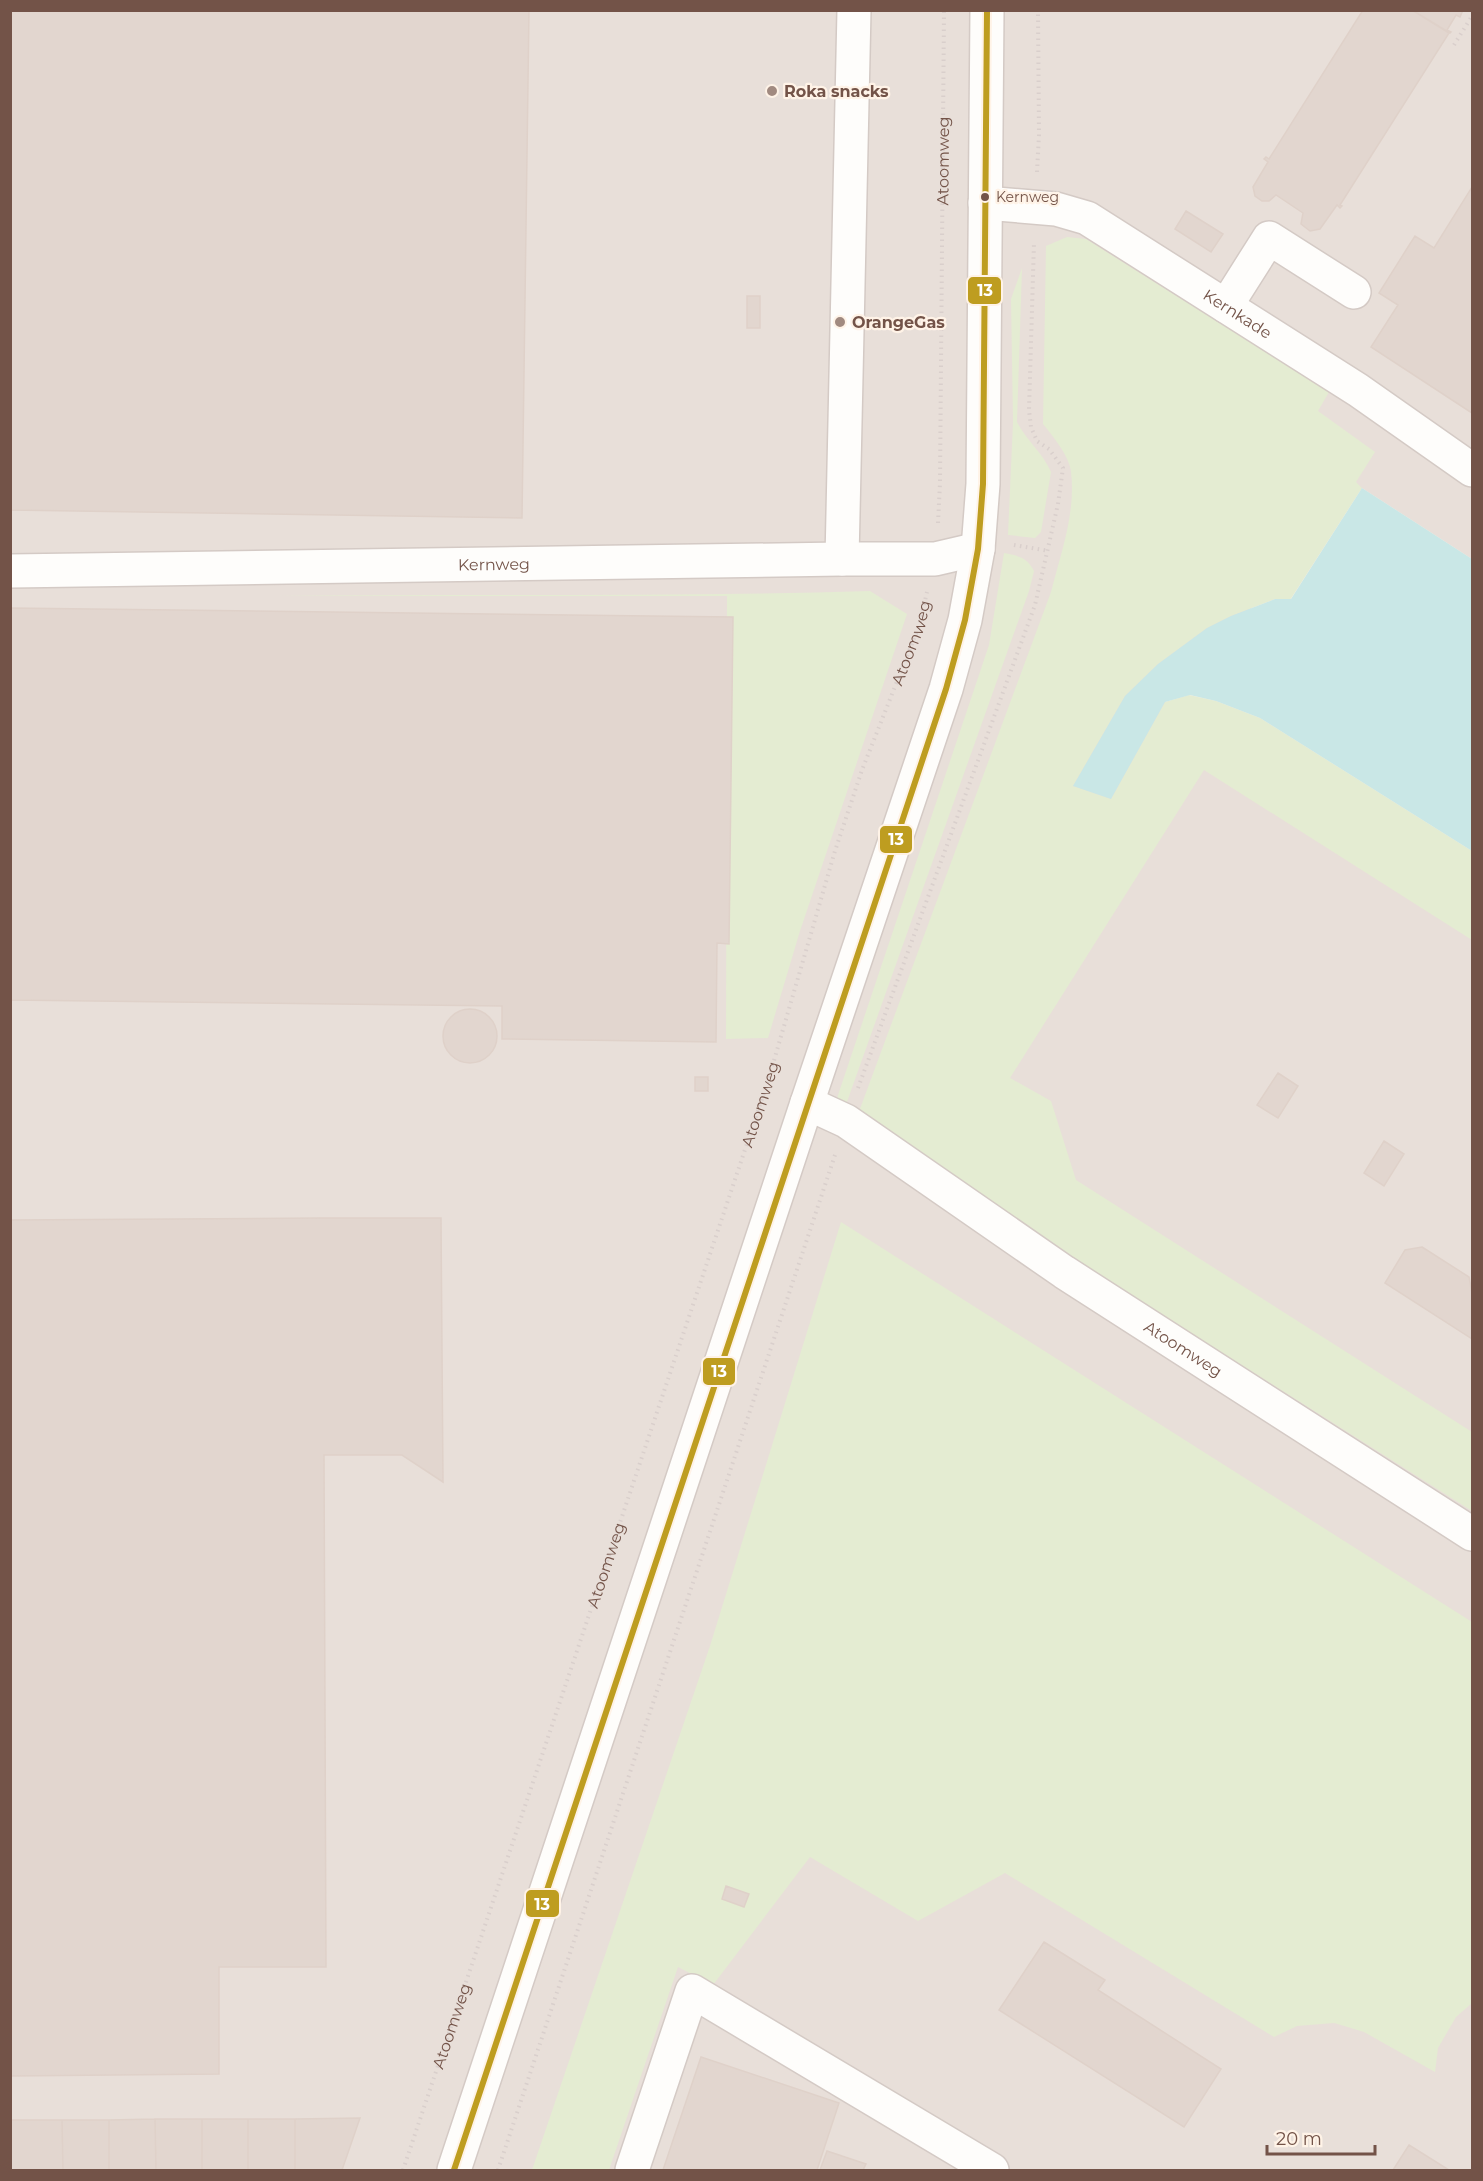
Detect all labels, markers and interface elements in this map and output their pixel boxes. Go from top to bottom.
place label: Roka snacks [784,82,889,101]
marker: Roka snacks [765,84,779,98]
street label: Atoomweg [933,116,953,206]
place label: Kernweg [996,188,1059,206]
marker: Kernweg [979,191,991,203]
line badge: 13 [967,276,1002,305]
text: 13 [977,281,993,300]
street label: Kernkade [1200,285,1275,342]
place label: OrangeGas [852,313,945,332]
marker: OrangeGas [833,315,847,329]
street label: Kernweg [458,554,530,574]
street label: Atoomweg [887,598,934,688]
line badge: 13 [879,825,913,854]
text: 13 [888,830,904,849]
street label: Atoomweg [737,1059,783,1149]
street label: Atoomweg [1141,1317,1226,1381]
line badge: 13 [702,1357,736,1386]
text: 13 [711,1362,727,1381]
street label: Atoomweg [583,1520,629,1610]
line badge: 13 [525,1889,560,1918]
text: 13 [534,1895,550,1914]
street label: Atoomweg [428,1981,474,2071]
scale bar [1267,2118,1375,2156]
text: 20 m [1276,2128,1322,2150]

